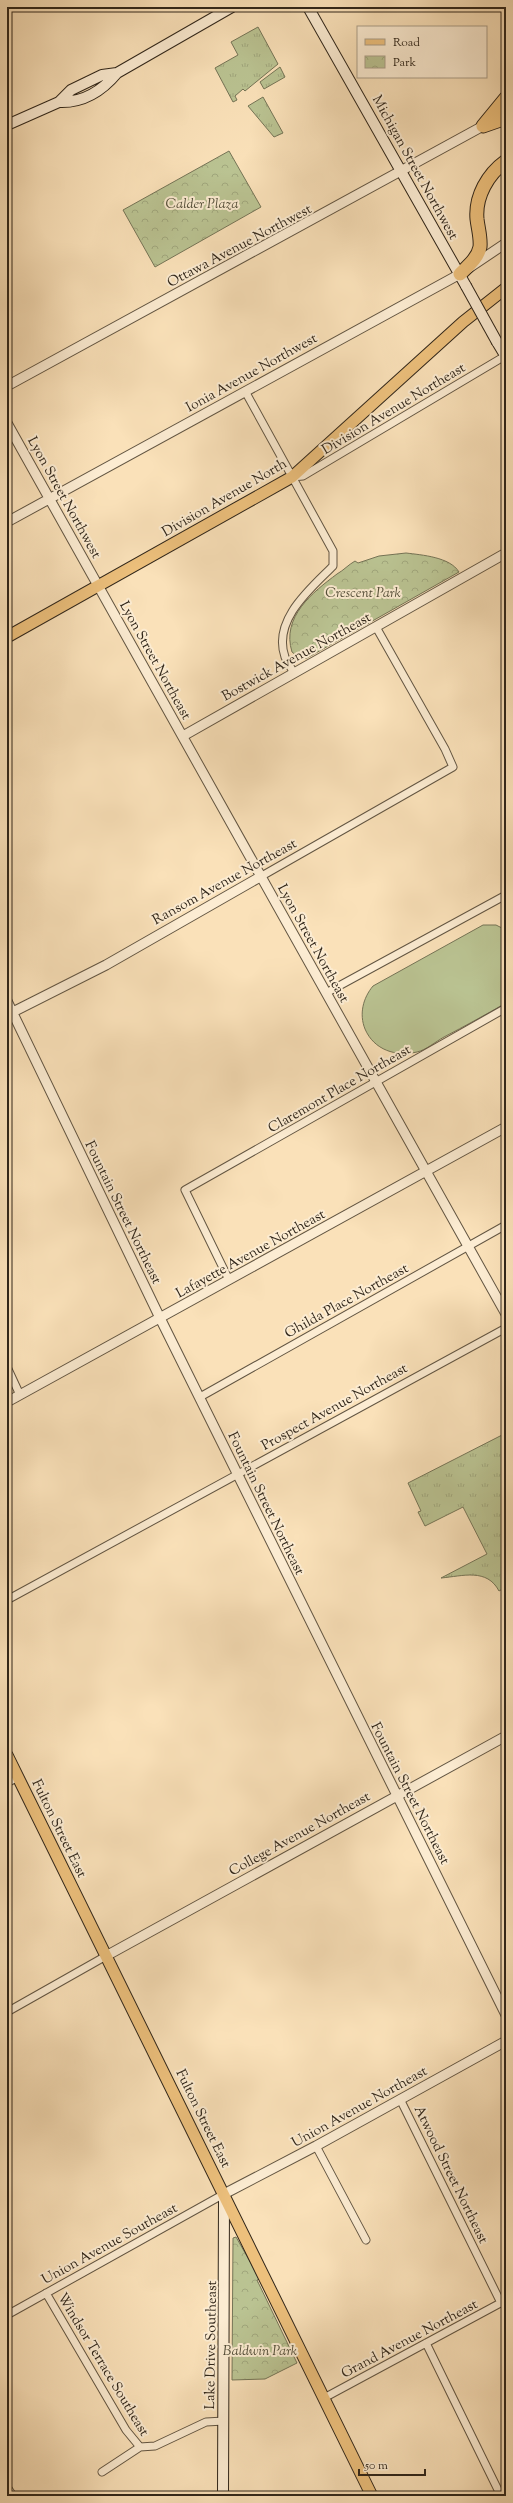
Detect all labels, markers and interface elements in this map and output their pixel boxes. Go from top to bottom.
legend [357,26,487,78]
text: Road [393,34,420,52]
text: Park [393,54,416,72]
street label: Michigan Street Northwest [366,92,462,244]
park label: Calder Plaza [165,195,239,215]
street label: Ottawa Avenue Northwest [164,200,316,293]
street label: Ionia Avenue Northwest [183,329,321,418]
street label: Division Avenue Northeast [318,359,470,461]
street label: Lyon Street Northwest [21,433,105,563]
street label: Division Avenue North [159,455,291,543]
park label: Crescent Park [325,584,401,604]
street label: Lyon Street Northeast [113,598,195,724]
street label: Bostwick Avenue Northeast [219,608,375,707]
street label: Ransom Avenue Northeast [149,835,301,931]
street label: Lyon Street Northeast [271,881,353,1007]
street label: Claremont Place Northeast [265,1040,415,1139]
street label: Fountain Street Northeast [79,1138,166,1288]
street label: Lafayette Avenue Northeast [173,1205,329,1304]
street label: Ghilda Place Northeast [281,1259,413,1344]
street label: Prospect Avenue Northeast [258,1359,412,1456]
street label: Fountain Street Northeast [222,1429,309,1579]
street label: Fountain Street Northeast [365,1719,454,1869]
street label: Fulton Street East [26,1776,91,1882]
street label: College Avenue Northeast [226,1787,374,1882]
street label: Union Avenue Northeast [289,2062,432,2153]
street label: Fulton Street East [170,2066,235,2172]
street label: Atwood Street Northeast [408,2102,492,2248]
street label: Union Avenue Southeast [38,2199,182,2290]
street label: Lake Drive Southeast [201,2280,223,2410]
street label: Windsor Terrace Southeast [51,2290,153,2441]
street label: Grand Avenue Northeast [338,2295,482,2384]
park label: Baldwin Park [223,2342,298,2362]
scale bar [359,2451,425,2477]
text: 50 m [364,2457,388,2475]

